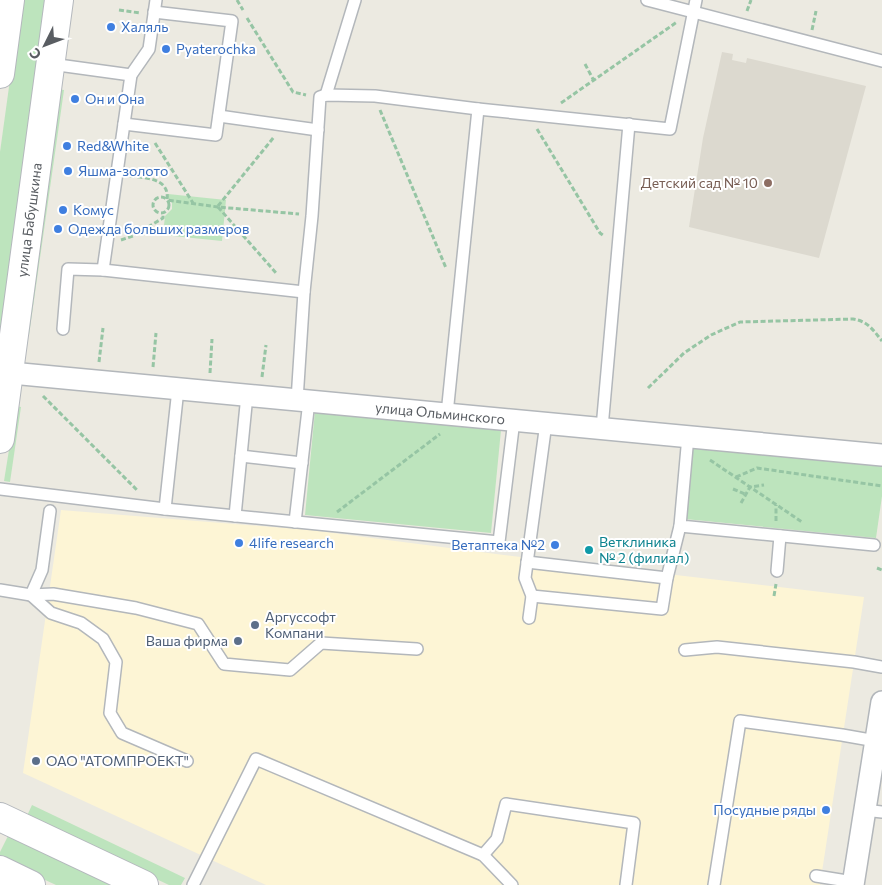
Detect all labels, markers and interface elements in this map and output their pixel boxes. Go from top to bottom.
place label: Халяль [121,18,168,35]
north arrow [20,20,70,70]
marker: Халяль [105,21,117,33]
place label: Pyaterochka [176,40,256,57]
marker: Pyaterochka [160,43,172,55]
text: С [25,45,44,63]
place label: Он и Она [85,90,144,107]
marker: Он и Она [69,93,81,105]
place label: Red&White [77,137,149,154]
marker: Red&White [61,140,73,152]
street label: улица Бабушкина [13,162,45,278]
place label: Яшма-золото [78,162,168,179]
marker: Яшма-золото [62,165,74,177]
place label: Детский сад № 10 [641,174,758,191]
marker: Детский сад № 10 [762,177,774,189]
place label: Комус [73,201,114,218]
marker: Комус [57,204,69,216]
place label: Одежда больших размеров [68,220,249,237]
marker: Одежда больших размеров [52,223,64,235]
street label: улица Ольминского [374,398,506,427]
place label: Ветклиника № 2 (филиал) [599,533,689,566]
place label: 4life research [249,534,334,551]
place label: Ветаптека №2 [451,536,545,553]
marker: 4life research [233,537,245,549]
marker: Ветаптека №2 [549,539,561,551]
marker: Ветклиника № 2 (филиал) [583,544,595,556]
place label: Аргуссофт Компани [265,608,336,641]
marker: Аргуссофт Компани [249,619,261,631]
place label: Ваша фирма [146,632,228,649]
marker: Ваша фирма [232,635,244,647]
place label: ОАО "АТОМПРОЕКТ" [46,752,189,769]
marker: ОАО "АТОМПРОЕКТ" [30,755,42,767]
place label: Посудные ряды [713,801,816,818]
marker: Посудные ряды [820,804,832,816]

